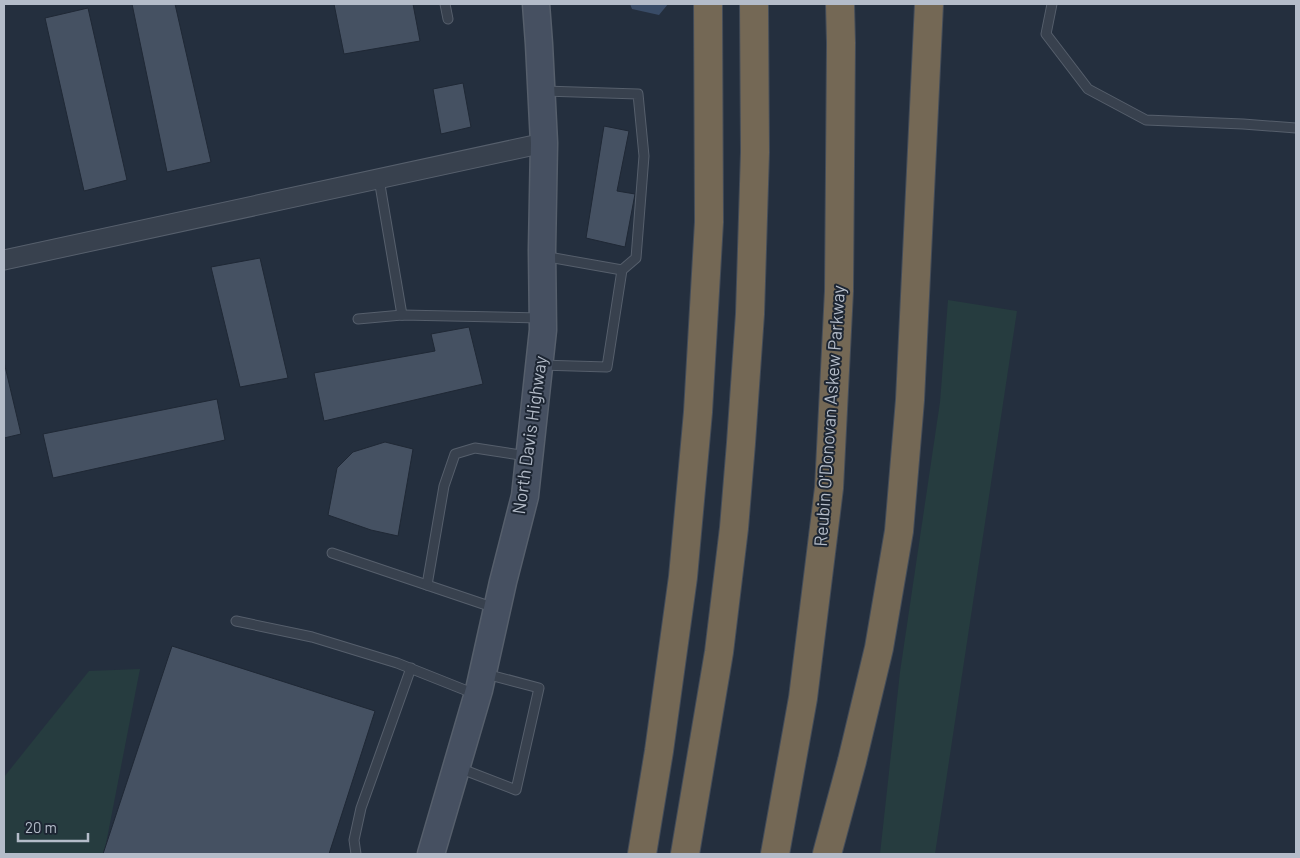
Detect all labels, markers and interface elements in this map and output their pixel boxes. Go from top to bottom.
street label: Reubin O'Donovan Askew Parkway [809,284,849,547]
street label: North Davis Highway [507,354,551,516]
scale bar [18,810,88,842]
text: 20 m [25,818,57,836]

